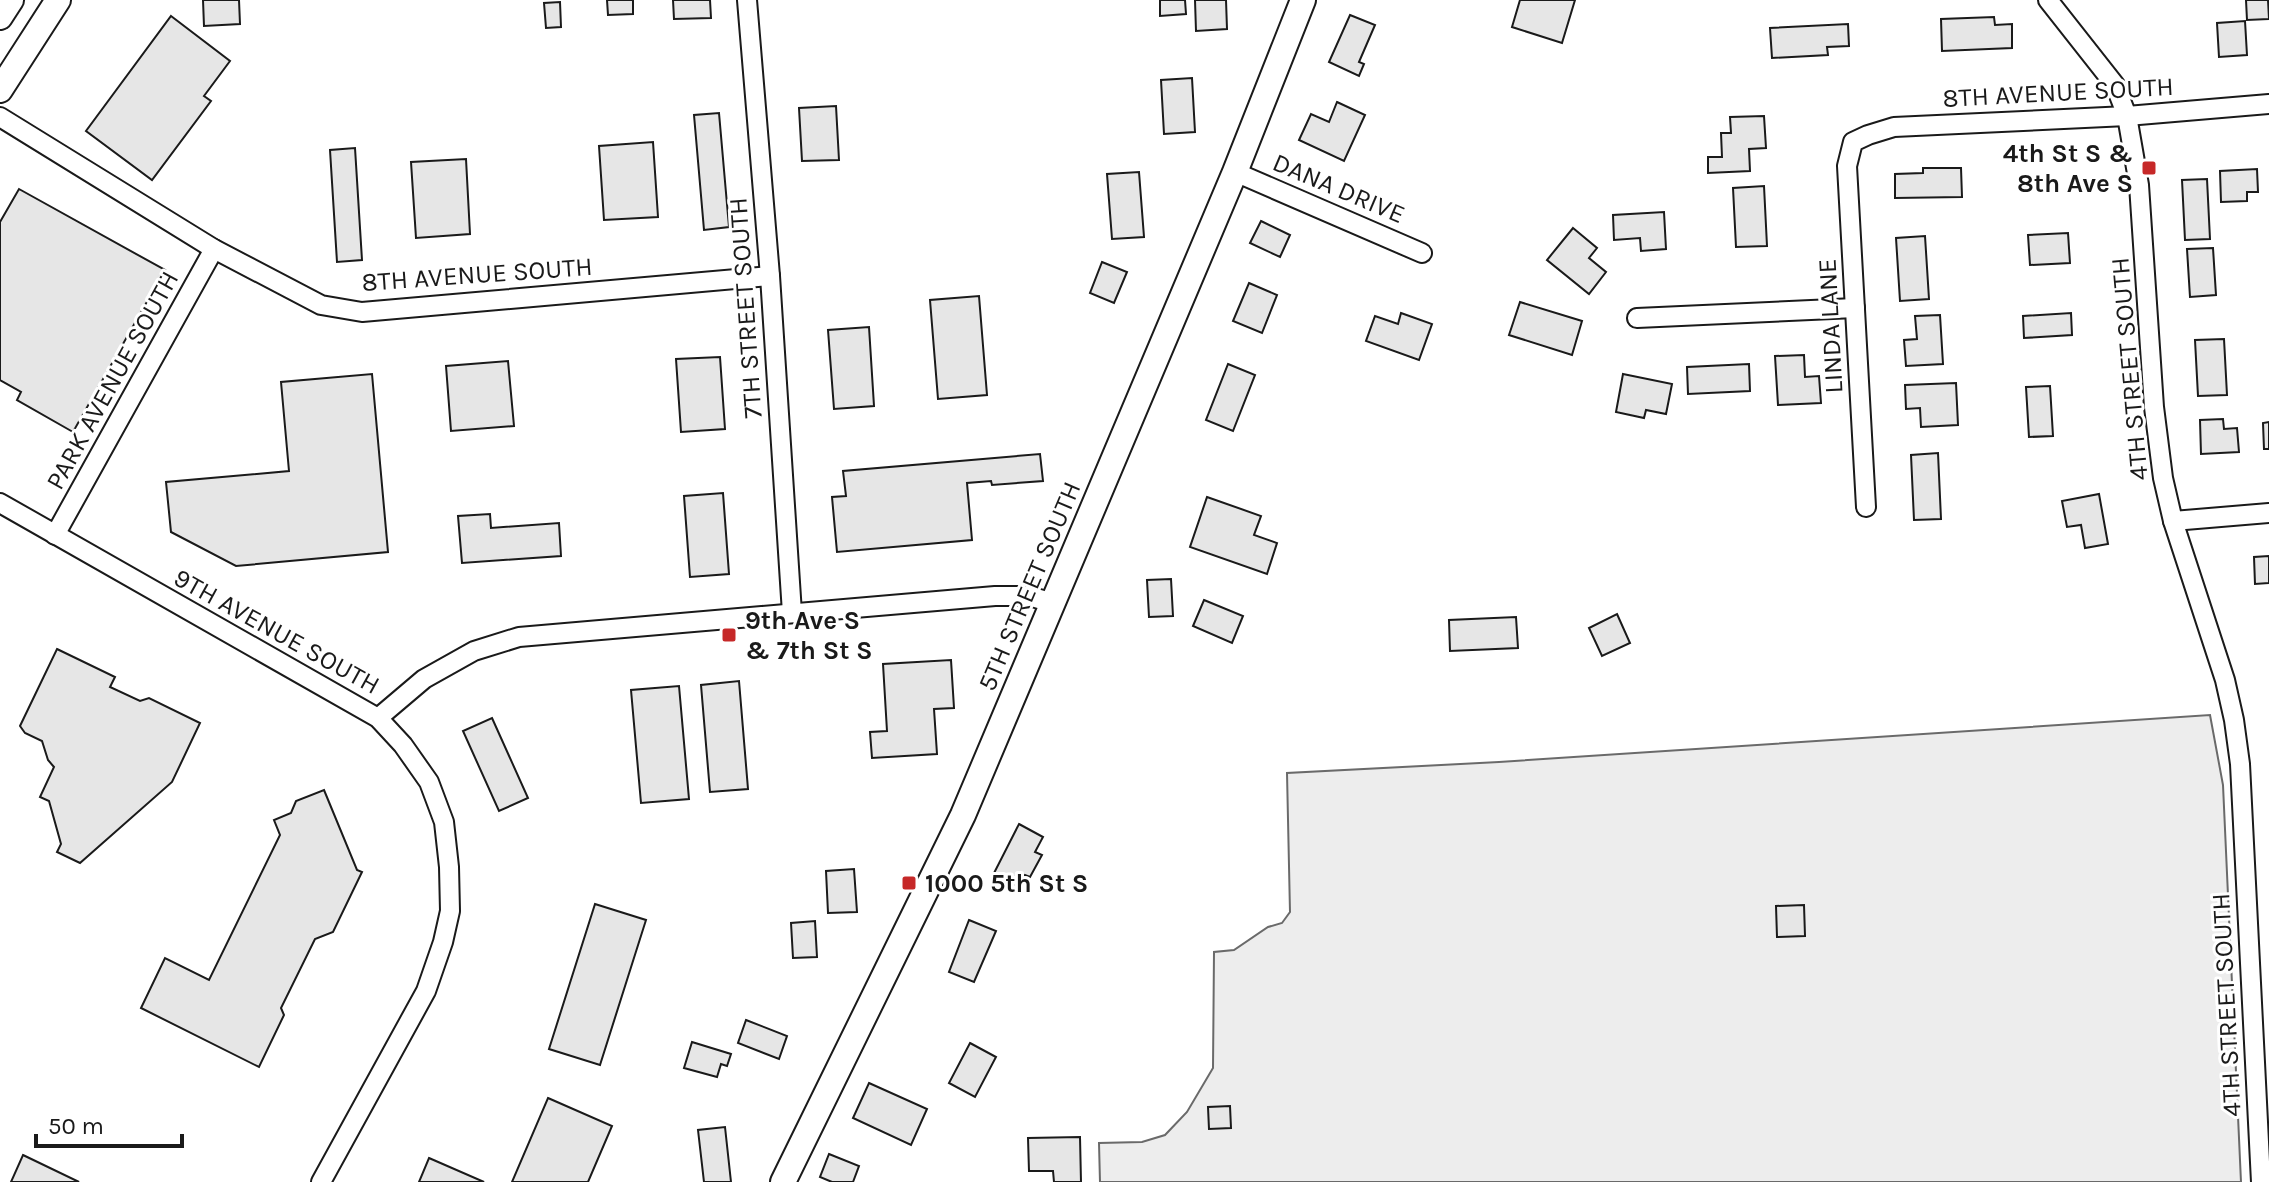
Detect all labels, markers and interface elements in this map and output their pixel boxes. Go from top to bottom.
street label: 8TH AVENUE SOUTH [1942,71,2174,114]
place label: 4th St S & 8th Ave S [2003,138,2133,199]
street label: DANA DRIVE [1268,147,1410,230]
marker: 4th St S & 8th Ave S [2140,159,2158,177]
street label: 7TH STREET SOUTH [722,196,769,420]
street label: 8TH AVENUE SOUTH [361,251,594,298]
street label: 4TH STREET SOUTH [2104,256,2155,482]
street label: LINDA LANE [1811,258,1850,394]
street label: PARK AVENUE SOUTH [39,266,185,495]
street label: 5TH STREET SOUTH [971,477,1088,695]
street label: 9TH AVENUE SOUTH [168,562,385,701]
place label: 9th Ave S & 7th St S [745,605,873,666]
marker: 9th Ave S & 7th St S [720,626,738,644]
place label: 1000 5th St S [925,868,1088,899]
marker: 1000 5th St S [900,874,918,892]
street label: 4TH STREET SOUTH [2205,892,2248,1118]
scale bar [36,1098,182,1148]
text: 50 m [48,1112,104,1140]

